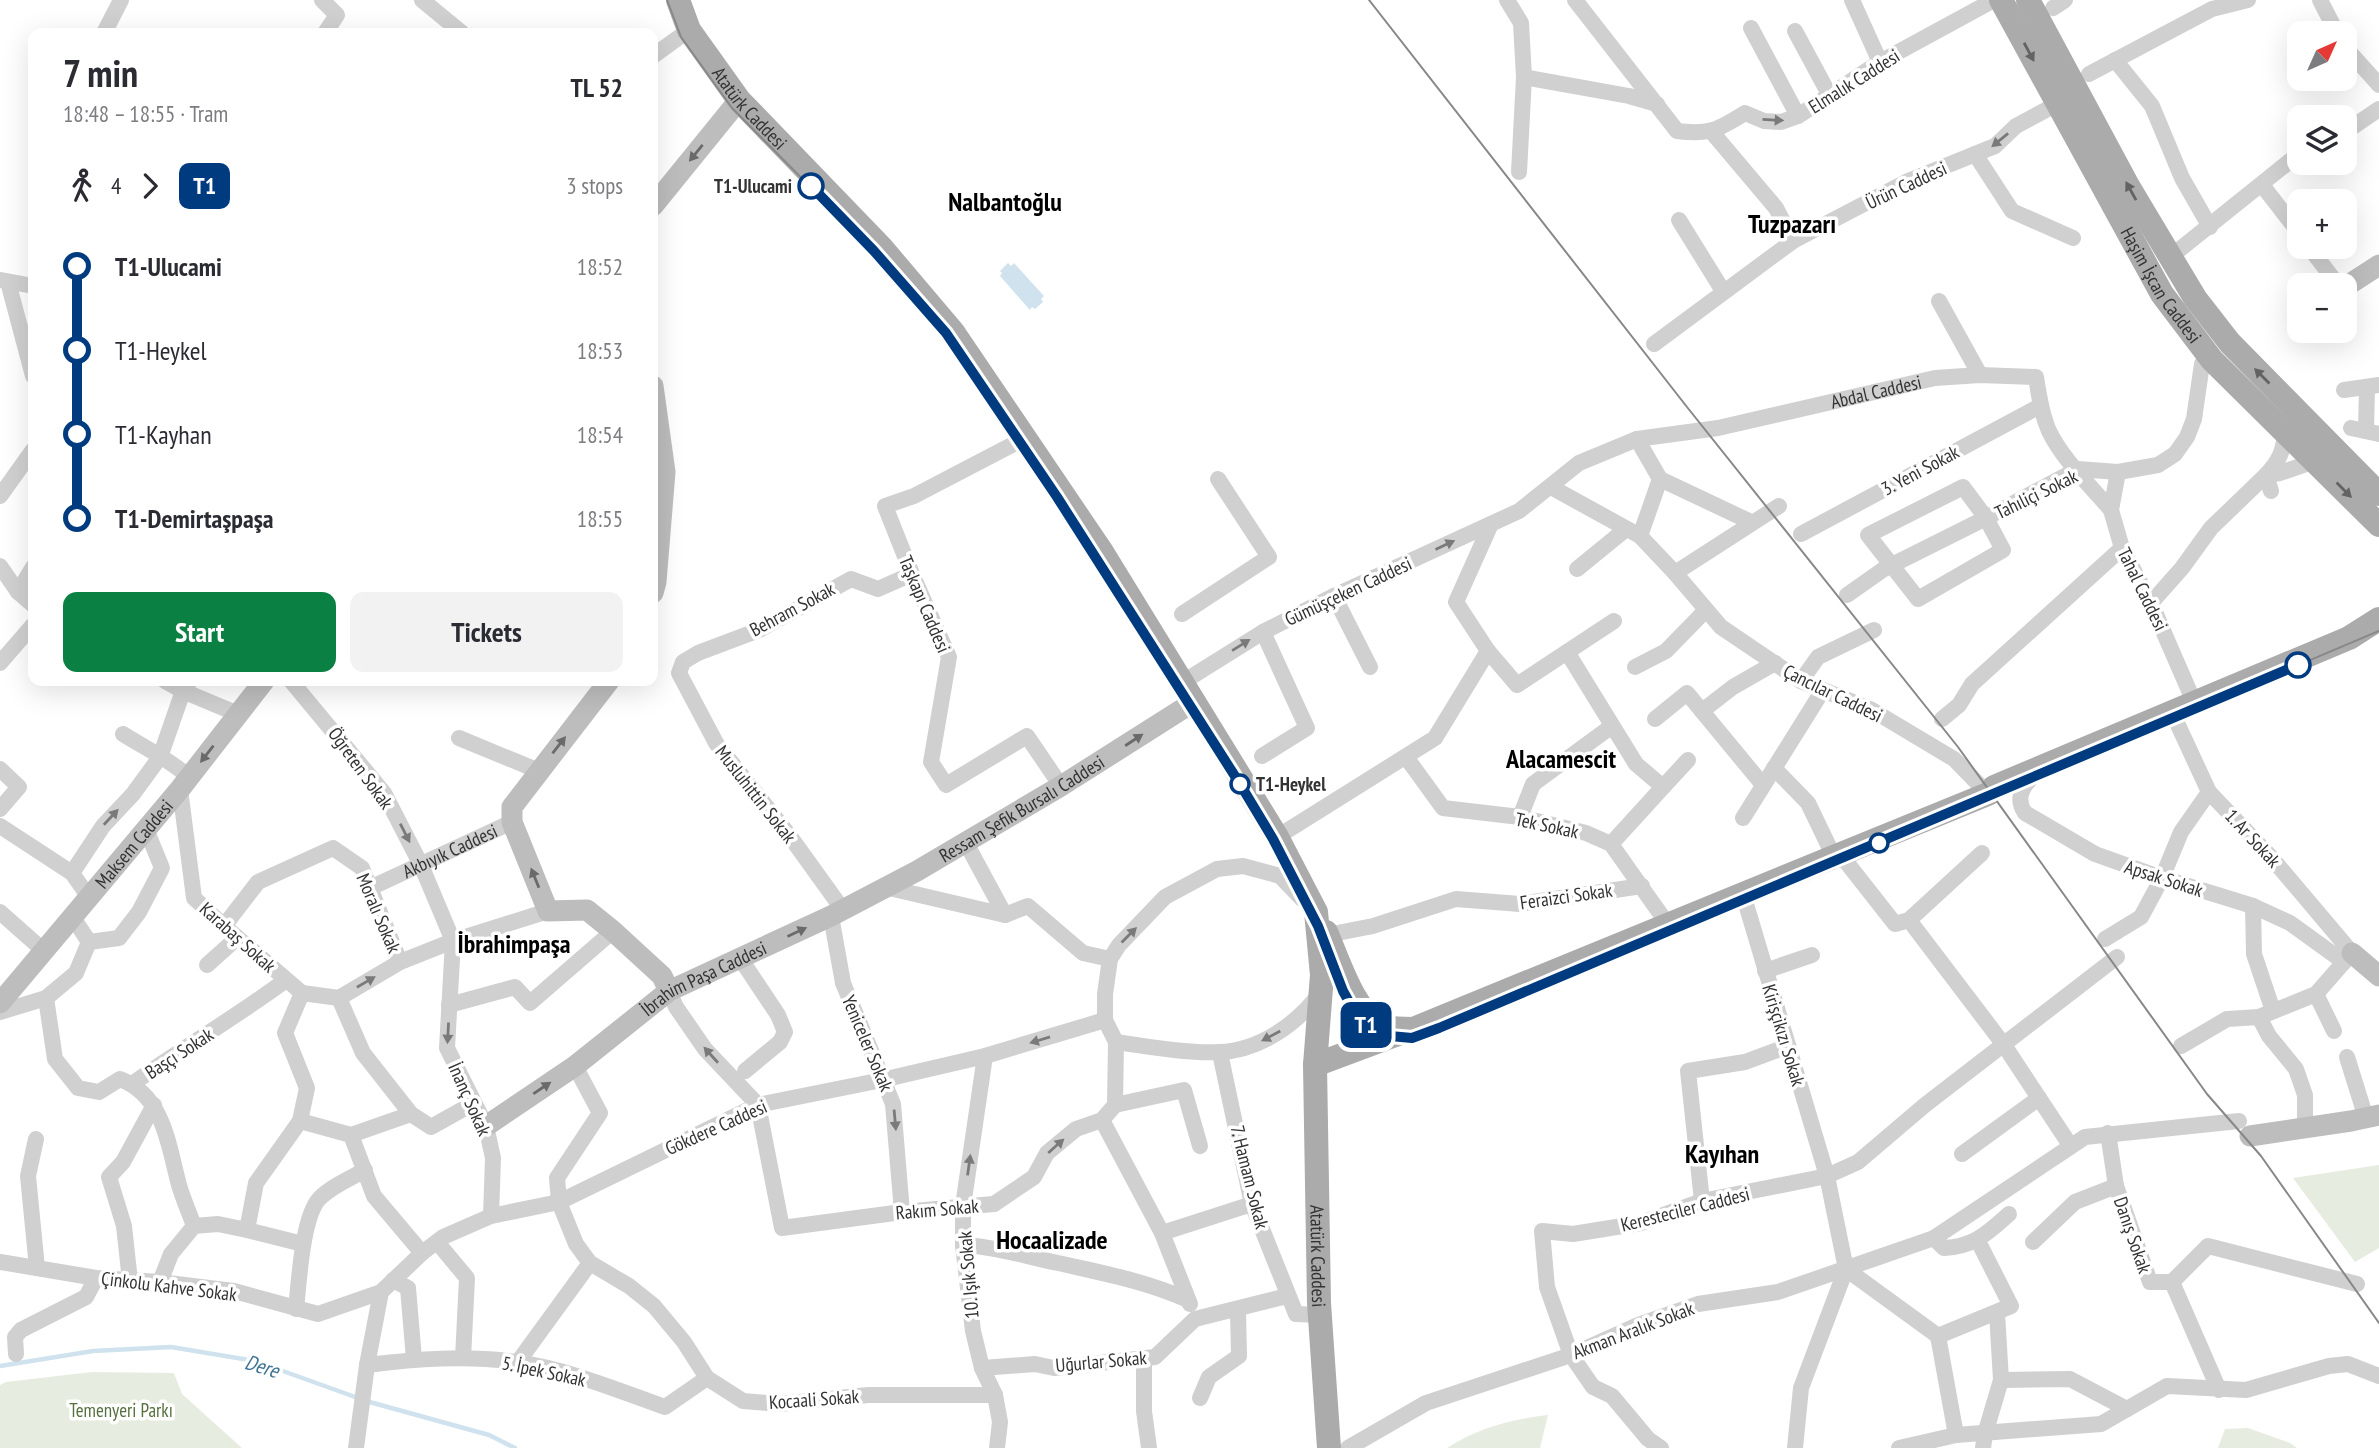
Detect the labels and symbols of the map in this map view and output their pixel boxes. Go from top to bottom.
north arrow [2287,21,2357,91]
one-way arrow [2023,42,2035,62]
street label: Elmalık Caddesi [1804,44,1904,118]
street label: Atatürk Caddesi [707,62,792,154]
one-way arrow [1762,115,1784,126]
one-way arrow [1991,133,2009,148]
one-way arrow [688,143,703,161]
street label: Ürün Caddesi [1862,156,1950,214]
marker: T1-Ulucami [798,173,824,199]
place label: T1-Ulucami [714,174,792,198]
one-way arrow [2125,181,2137,201]
district label: Nalbantoğlu [948,185,1062,218]
district label: Tuzpazarı [1748,207,1836,240]
street label: Haşim İşcan Caddesi [2116,223,2207,348]
one-way arrow [2254,368,2270,384]
street label: Abdal Caddesi [1828,370,1924,414]
street label: 3. Yeni Sokak [1877,439,1964,500]
street label: Tahıliçi Sokak [1991,463,2082,524]
one-way arrow [2335,481,2352,498]
one-way arrow [1435,540,1455,551]
street label: Tahal Caddesi [2113,543,2173,635]
street label: Gümüşçeken Caddesi [1281,551,1415,631]
street label: Taşkapı Caddesi [894,552,956,656]
street label: Behram Sokak [745,576,839,641]
one-way arrow [1231,639,1250,652]
unlabelled marker [2285,652,2311,678]
street label: Çancılar Caddesi [1779,659,1887,727]
street label: Öğreten Sokak [323,722,399,814]
one-way arrow [1125,733,1144,746]
one-way arrow [551,737,566,755]
street label: Musluhittin Sokak [710,740,802,848]
district label: Alacamescit [1505,742,1616,775]
one-way arrow [200,745,214,763]
street label: Ressam Şefik Bursalı Caddesi [935,750,1109,867]
place label: T1-Heykel [1256,772,1326,796]
marker: T1-Heykel [1230,774,1250,794]
street label: Maksem Caddesi [90,794,178,893]
street label: 1. Ar Sokak [2220,804,2286,873]
street label: Tek Sokak [1513,807,1581,844]
one-way arrow [103,809,119,826]
street label: Akbıyık Caddesi [399,819,501,883]
one-way arrow [399,823,410,843]
unlabelled marker [1869,833,1889,853]
street label: Apsak Sokak [2122,854,2207,902]
one-way arrow [529,868,540,889]
street label: Moralı Sokak [351,869,407,957]
street label: Feraizci Sokak [1518,878,1614,914]
street label: Karabaş Sokak [195,897,282,978]
one-way arrow [787,926,808,937]
district label: İbrahimpaşa [457,927,571,960]
one-way arrow [1120,927,1137,943]
street label: İbrahim Paşa Caddesi [636,936,770,1021]
one-way arrow [356,976,376,988]
street label: Kirişçikızı Sokak [1757,981,1811,1089]
street label: Yeniceler Sokak [837,991,899,1095]
line badge: T1 [1334,1002,1398,1048]
street label: Başçı Sokak [140,1022,218,1084]
one-way arrow [442,1023,453,1045]
one-way arrow [1261,1030,1281,1041]
one-way arrow [1029,1035,1050,1045]
one-way arrow [703,1046,719,1064]
street label: İnanç Sokak [443,1059,497,1140]
one-way arrow [533,1081,551,1095]
street label: Gökdere Caddesi [661,1094,771,1160]
one-way arrow [890,1109,901,1131]
street label: 7. Hamam Sokak [1226,1123,1275,1232]
district label: Kayıhan [1685,1137,1759,1170]
one-way arrow [1047,1138,1065,1154]
one-way arrow [964,1154,975,1176]
street label: Keresteciler Caddesi [1618,1181,1752,1237]
street label: Rakım Sokak [894,1193,980,1225]
street label: Danış Sokak [2109,1194,2157,1277]
street label: Atatürk Caddesi [1305,1205,1331,1308]
district label: Hocaalizade [996,1223,1108,1256]
street label: 10. Işık Sokak [952,1230,984,1320]
street label: Çinkolu Kahve Sokak [100,1266,239,1306]
street label: Akman Aralık Sokak [1569,1296,1698,1364]
street label: Uğurlar Sokak [1054,1345,1148,1377]
water label: Dere [242,1348,284,1384]
street label: 5. İpek Sokak [500,1350,589,1392]
street label: Kocaali Sokak [768,1384,860,1414]
park label: Temenyeri Parkı [69,1398,173,1422]

